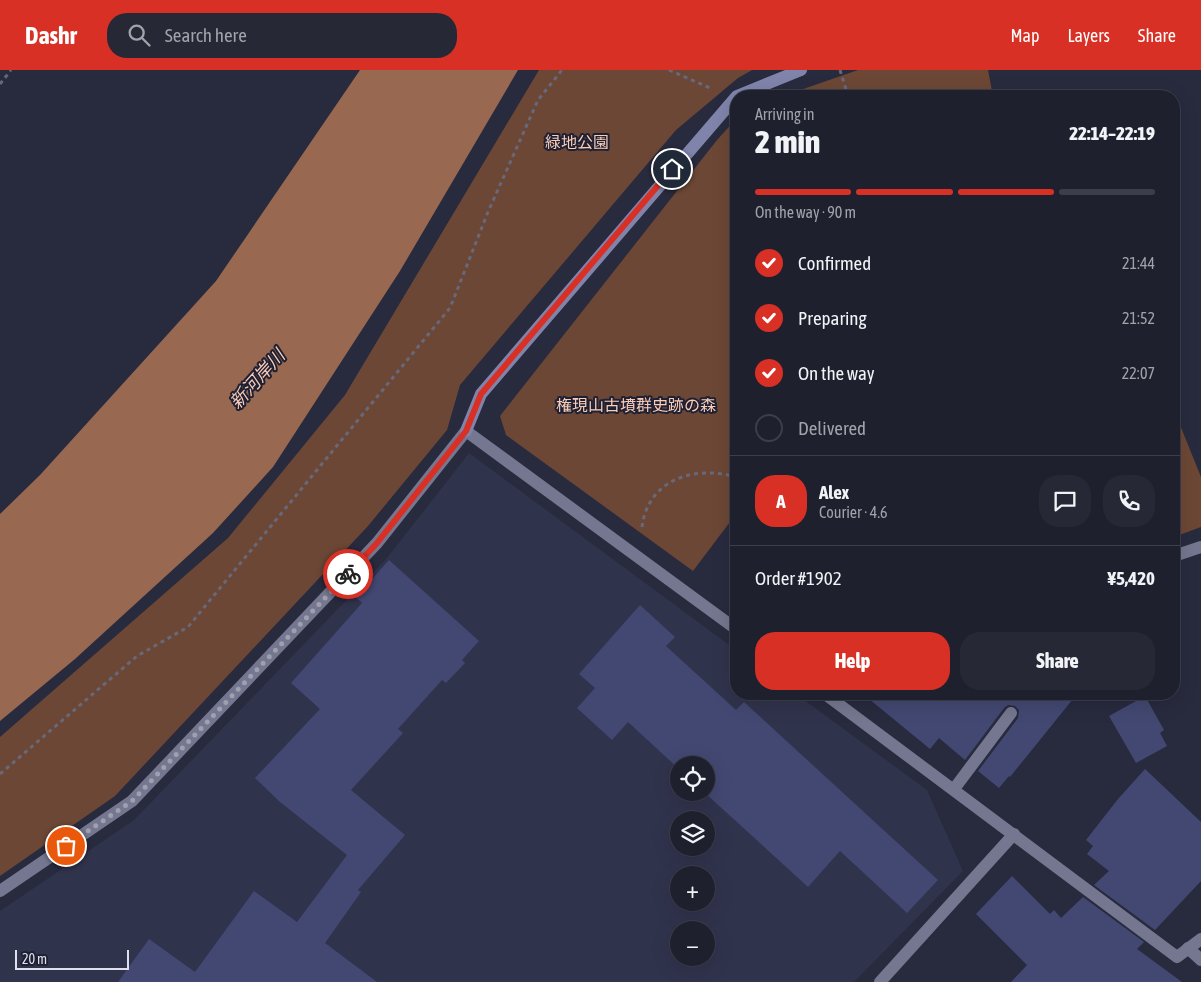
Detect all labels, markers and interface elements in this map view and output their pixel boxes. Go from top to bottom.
search box [107,13,457,58]
icon: search [125,21,153,49]
text: Dashr [25,22,77,49]
text: Search here [165,24,247,46]
text: Map [1010,25,1039,46]
text: Layers [1067,25,1110,46]
text: Share [1138,25,1176,46]
text: Arriving in [755,105,815,123]
text: 22:14–22:19 [1069,122,1155,144]
text: 2 min [755,123,820,160]
park label: 緑地公園 [545,133,609,151]
pin [651,148,693,190]
icon: home [658,155,686,183]
text: On the way · 90 m [755,203,856,221]
icon: check [755,249,783,277]
text: Confirmed [798,252,871,274]
text: 21:44 [1122,254,1155,272]
icon: check [755,304,783,332]
text: Preparing [798,307,867,329]
text: 21:52 [1122,309,1155,327]
water label: 新河岸川 [225,344,290,413]
icon: check [755,359,783,387]
text: On the way [798,362,875,384]
text: 22:07 [1122,364,1155,382]
park label: 権現山古墳群史跡の森 [556,396,716,414]
text: Delivered [798,417,866,439]
button: chat [1039,475,1091,527]
button: phone [1103,475,1155,527]
text: Alex [819,481,849,503]
text: A [776,490,786,512]
text: Courier · 4.6 [819,503,888,521]
courier [323,549,373,599]
icon: bike [334,560,362,588]
text: Order #1902 [755,567,842,589]
text: ¥5,420 [1107,567,1155,589]
button: Help [755,632,950,690]
button: Share [960,632,1155,690]
map controls [670,756,715,966]
button: locate [670,756,715,801]
button: layers [670,811,715,856]
pin [45,825,87,867]
icon: bag [52,832,80,860]
button: + [670,866,715,911]
button: − [670,921,715,966]
scale bar [15,947,129,970]
text: 20 m [22,951,47,967]

